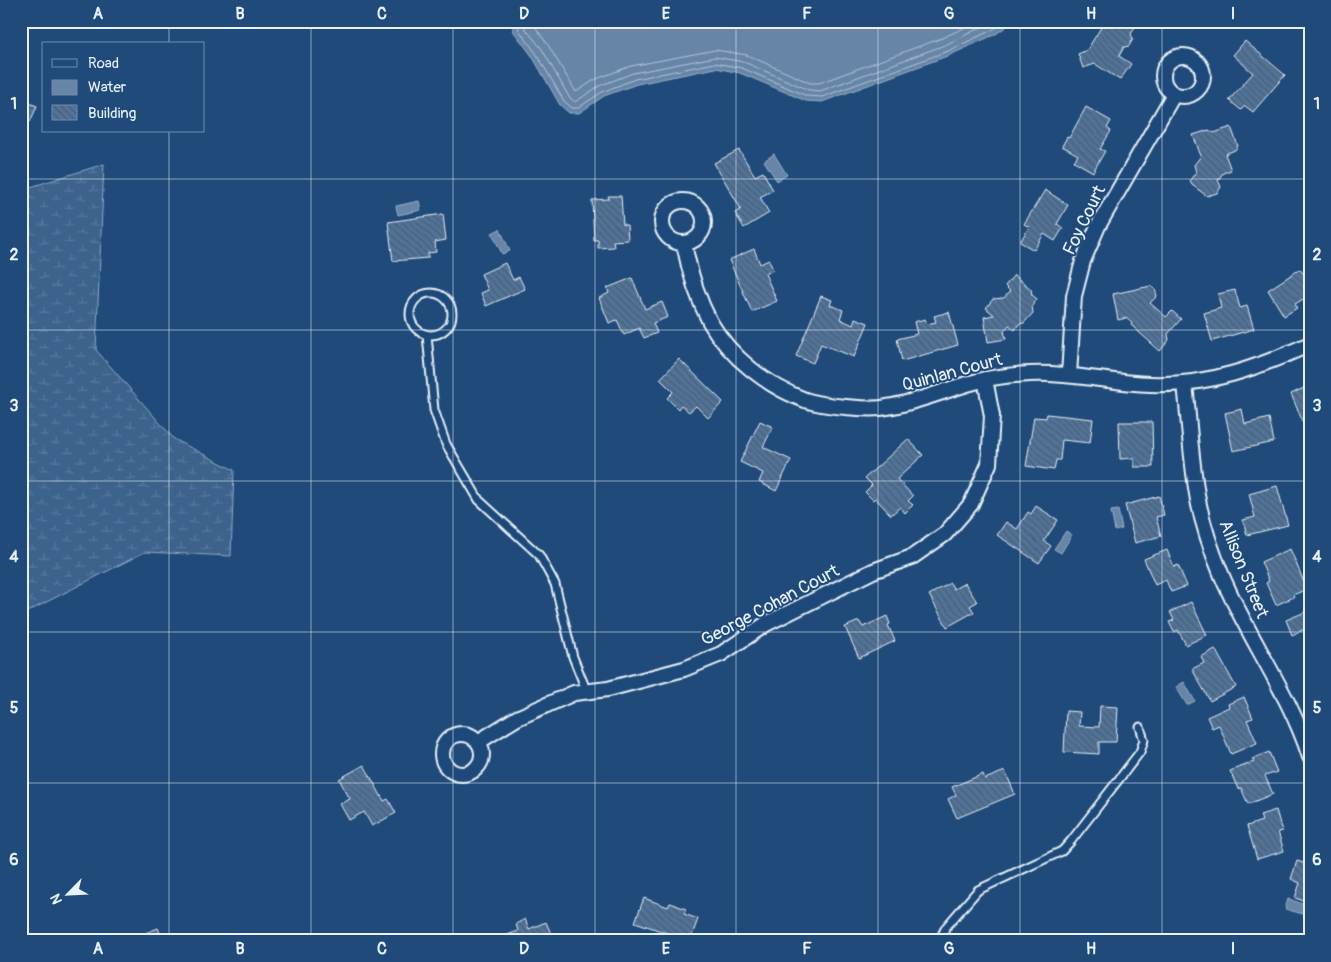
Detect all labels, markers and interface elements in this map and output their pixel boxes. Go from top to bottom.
text: A [93,4,104,24]
text: B [235,4,245,24]
text: C [377,4,387,24]
text: D [519,4,529,24]
text: E [662,4,671,24]
text: F [802,4,812,24]
text: G [944,4,955,24]
text: H [1086,4,1096,24]
text: I [1231,4,1235,24]
legend [42,42,205,132]
text: Road [88,54,119,73]
text: Water [88,78,127,97]
text: 1 [11,94,17,114]
text: 1 [1314,94,1320,114]
text: Building [88,104,136,123]
street label: Foy Court [1058,181,1111,259]
text: 2 [10,245,19,265]
text: 2 [1313,245,1322,265]
street label: Quinlan Court [899,348,1006,397]
text: 3 [10,396,19,416]
text: 3 [1313,396,1322,416]
street label: Allison Street [1213,517,1274,622]
text: 4 [9,547,19,567]
text: 4 [1312,547,1322,567]
street label: George Cohan Court [697,559,844,652]
text: 5 [10,698,19,718]
text: 5 [1313,698,1322,718]
text: 6 [9,850,19,870]
text: 6 [1312,850,1322,870]
north arrow [42,870,92,920]
text: N [47,891,66,907]
text: A [93,939,104,959]
text: B [235,939,245,959]
text: C [377,939,387,959]
text: D [519,939,529,959]
text: E [662,939,671,959]
text: F [802,939,812,959]
text: G [944,939,955,959]
text: H [1086,939,1096,959]
text: I [1231,939,1235,959]

